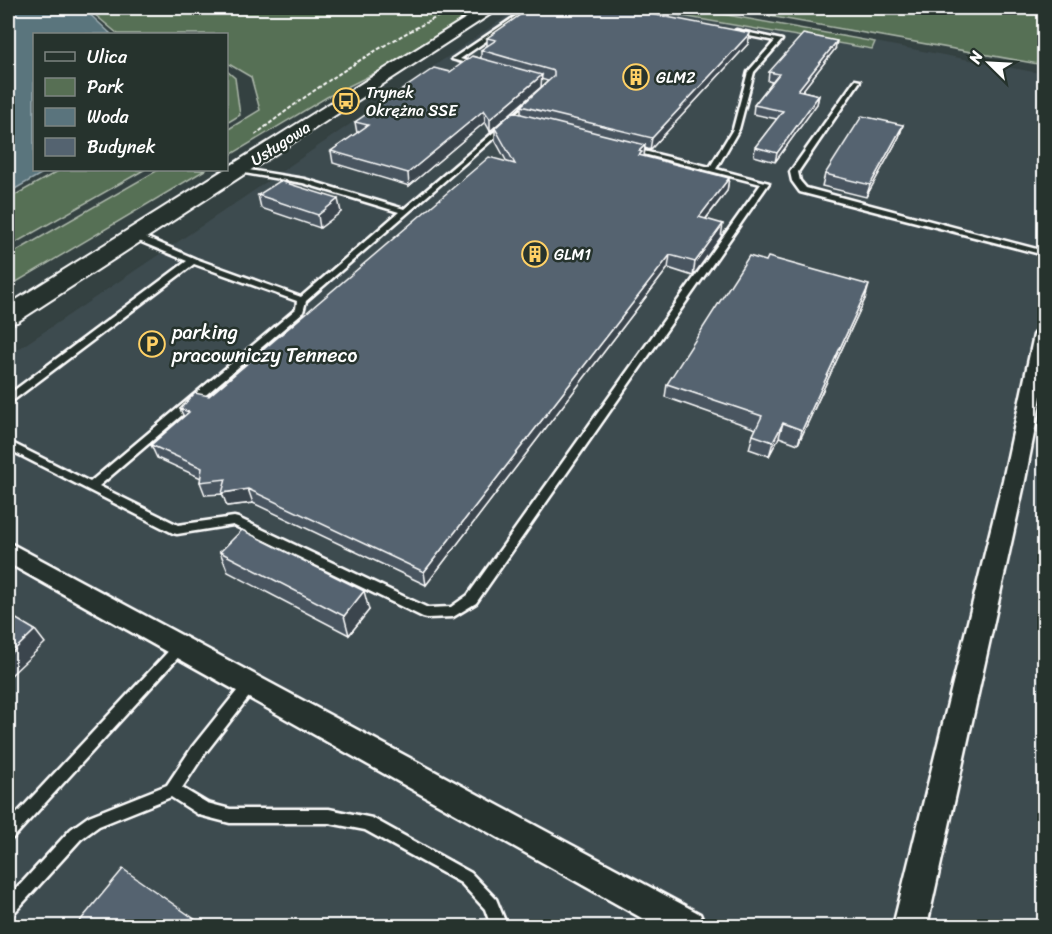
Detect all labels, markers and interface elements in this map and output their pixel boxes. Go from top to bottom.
legend [33,33,228,171]
north arrow [959,33,1019,93]
text: Ulica [87,41,128,73]
text: N [960,45,992,69]
building icon: GLM2 [621,62,651,92]
place label: GLM2 [656,63,696,92]
text: Park [87,71,124,103]
place label: Trynek Okrężna SSE [366,78,458,125]
bus stop icon: Trynek Okrężna SSE [331,86,361,116]
text: Woda [87,101,130,133]
street label: Usługowa [244,113,316,174]
text: Budynek [87,131,156,163]
building icon: GLM1 [520,239,550,269]
place label: GLM1 [554,240,591,269]
place label: parking pracowniczy Tenneco [171,315,358,373]
parking icon: parking pracowniczy Tenneco [137,329,167,359]

